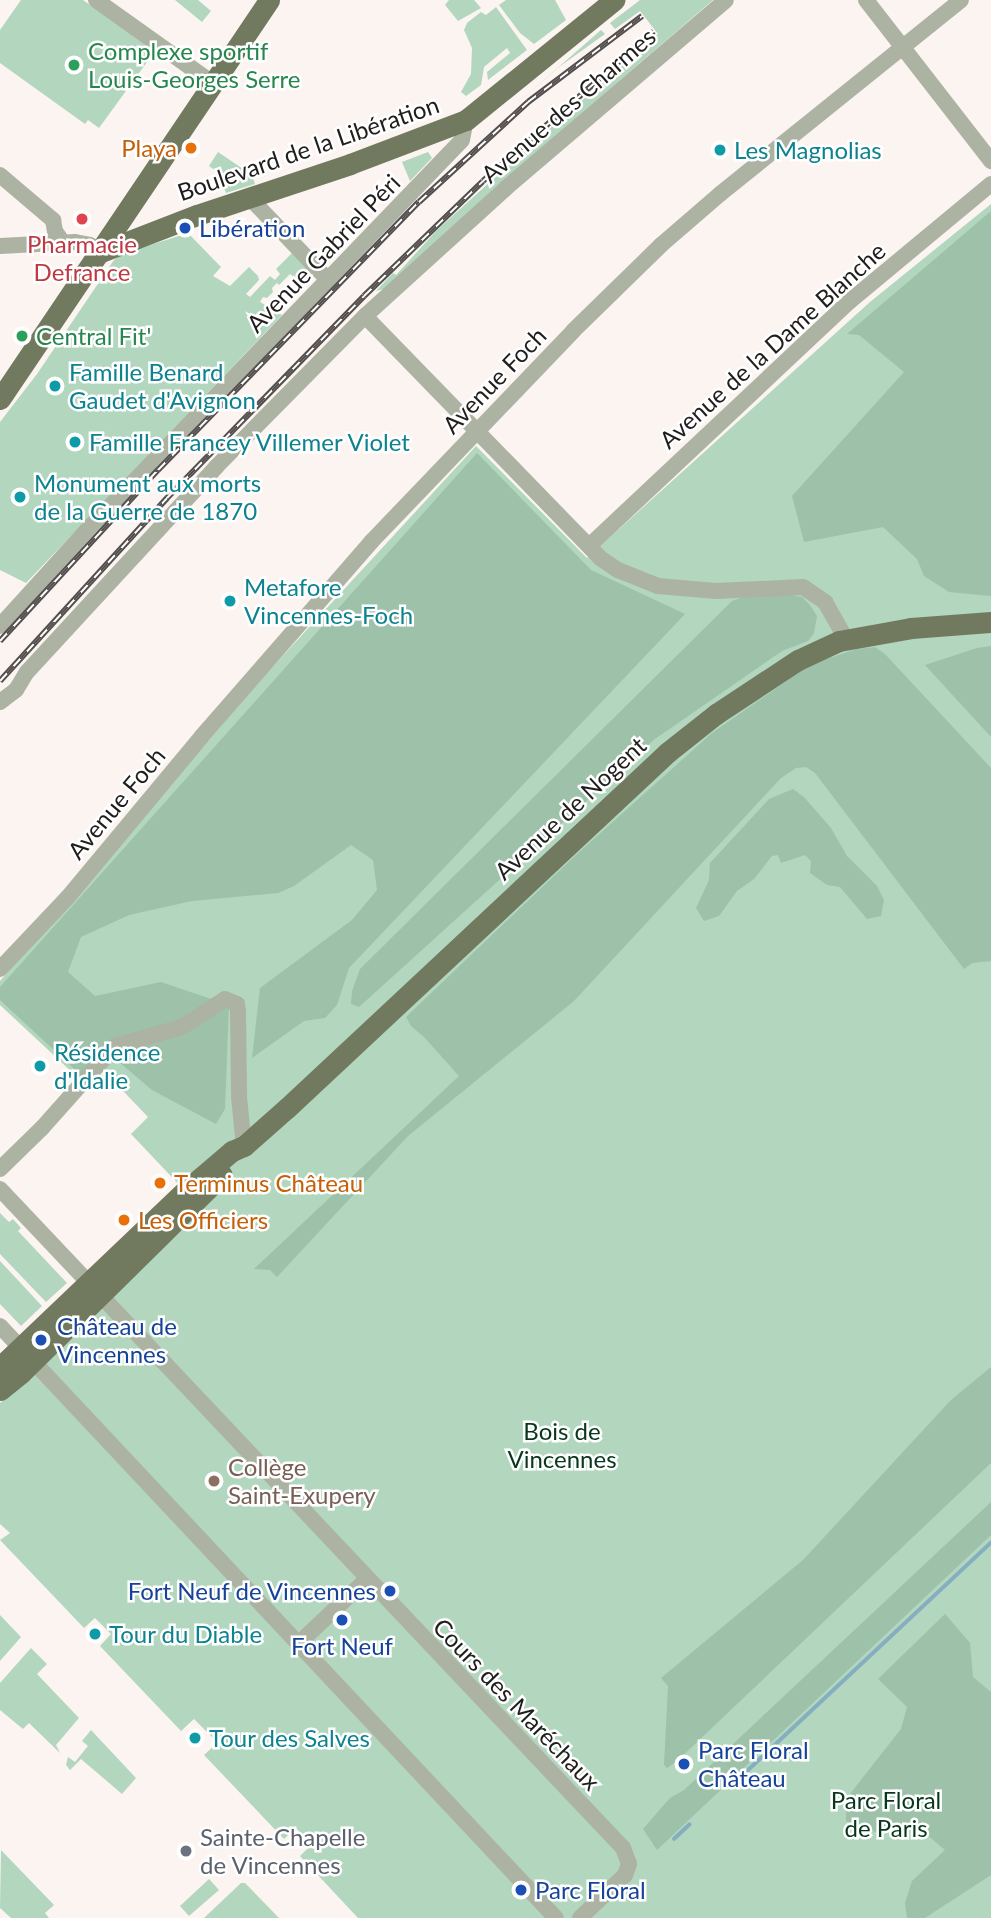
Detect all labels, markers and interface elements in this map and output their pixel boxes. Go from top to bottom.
street label: Avenue des Charmes [475,22,661,188]
place label: Complexe sportif Louis-Georges Serre [88,37,300,93]
marker: Complexe sportif Louis-Georges Serre [66,57,82,73]
street label: Boulevard de la Libération [173,90,443,206]
place label: Playa [121,134,177,162]
place label: Les Magnolias [734,136,882,164]
marker: Playa [183,140,199,156]
marker: Les Magnolias [712,142,728,158]
street label: Avenue Gabriel Péri [240,168,406,338]
marker: Pharmacie Defrance [74,211,90,227]
place label: Libération [199,214,305,242]
marker: Libération [177,220,193,236]
place label: Pharmacie Defrance [27,230,137,286]
street label: Avenue de la Dame Blanche [653,236,891,454]
street label: Avenue Foch [436,321,552,439]
place label: Central Fit' [36,322,151,350]
marker: Central Fit' [14,328,30,344]
place label: Famille Benard Gaudet d'Avignon [69,358,256,414]
marker: Famille Benard Gaudet d'Avignon [47,378,63,394]
place label: Famille Francey Villemer Violet [89,428,413,456]
marker: Famille Francey Villemer Violet [67,434,83,450]
place label: Monument aux morts de la Guerre de 1870 [34,469,261,525]
marker: Monument aux morts de la Guerre de 1870 [12,489,28,505]
place label: Metafore Vincennes-Foch [244,573,413,629]
marker: Metafore Vincennes-Foch [222,593,238,609]
street label: Avenue de Nogent [488,731,652,885]
street label: Avenue Foch [61,741,171,865]
place label: Résidence d'Idalie [54,1038,160,1094]
marker: Résidence d'Idalie [32,1058,48,1074]
place label: Terminus Château [174,1169,363,1197]
marker: Terminus Château [152,1175,168,1191]
place label: Les Officiers [138,1206,268,1234]
marker: Les Officiers [116,1212,132,1228]
place label: Château de Vincennes [57,1312,177,1368]
marker: Château de Vincennes [31,1330,51,1350]
park label: Bois de Vincennes [507,1417,617,1473]
place label: Collège Saint-Exupery [228,1453,376,1509]
marker: Collège Saint-Exupery [206,1473,222,1489]
place label: Fort Neuf de Vincennes [126,1577,376,1605]
marker: Fort Neuf de Vincennes [382,1583,398,1599]
marker: Fort Neuf [334,1612,350,1628]
street label: Cours des Maréchaux [428,1612,606,1796]
place label: Tour du Diable [109,1620,263,1648]
marker: Tour du Diable [87,1626,103,1642]
place label: Fort Neuf [291,1632,393,1660]
place label: Tour des Salves [209,1724,370,1752]
marker: Tour des Salves [187,1730,203,1746]
place label: Parc Floral Château [698,1736,809,1792]
marker: Parc Floral Château [676,1756,692,1772]
park label: Parc Floral de Paris [831,1786,941,1842]
place label: Sainte-Chapelle de Vincennes [200,1823,365,1879]
marker: Sainte-Chapelle de Vincennes [178,1843,194,1859]
place label: Parc Floral [535,1876,646,1904]
marker: Parc Floral [513,1882,529,1898]

